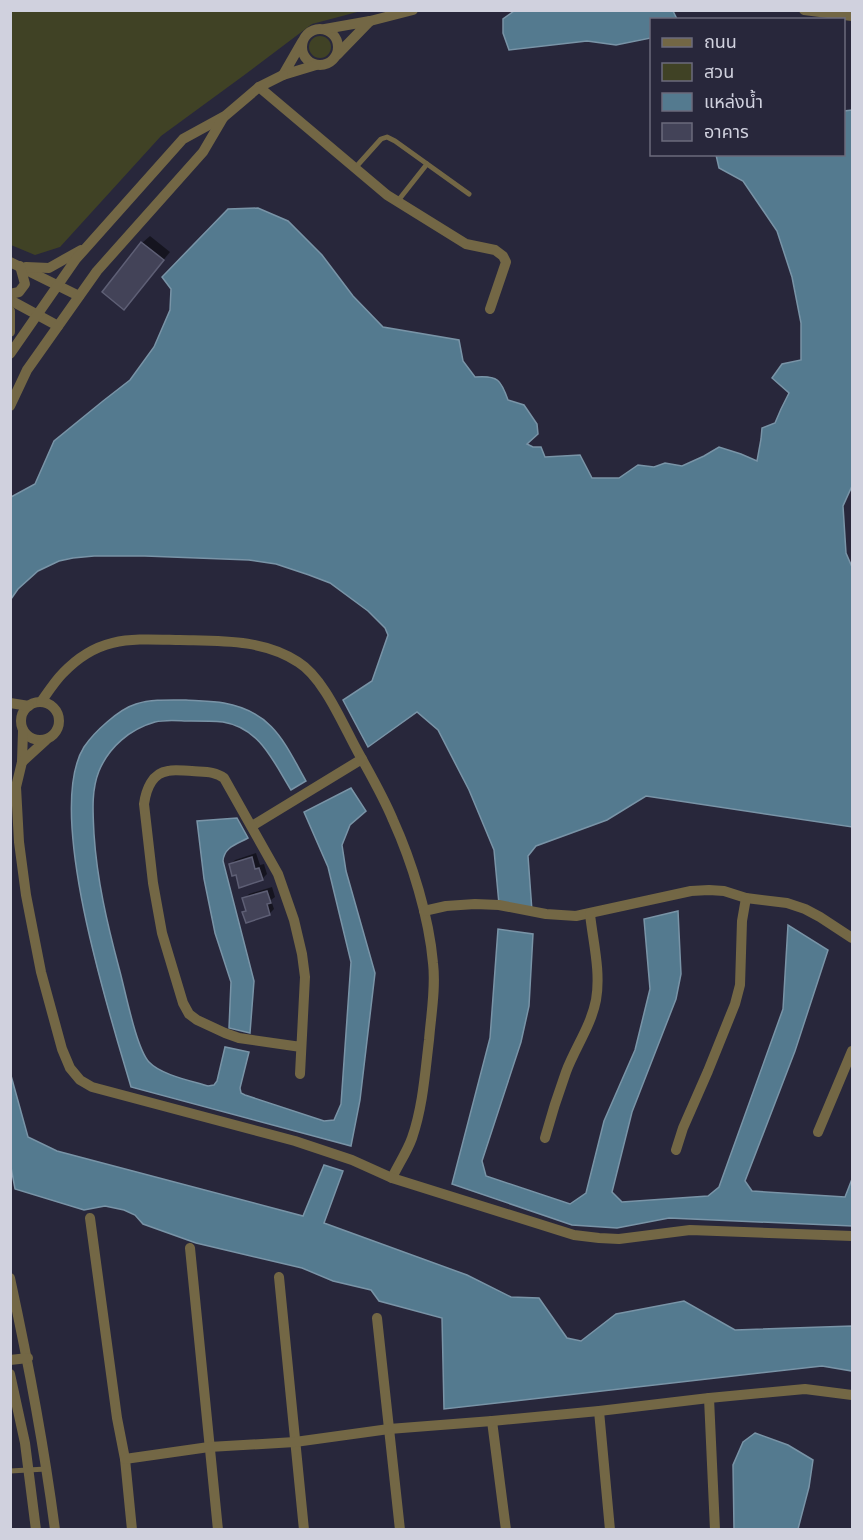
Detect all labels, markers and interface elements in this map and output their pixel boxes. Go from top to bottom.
legend [650,18,845,156]
text: ถนน [704,30,737,52]
text: สวน [704,60,734,82]
text: แหล่งน้ำ [704,89,763,112]
text: อาคาร [704,120,749,142]

